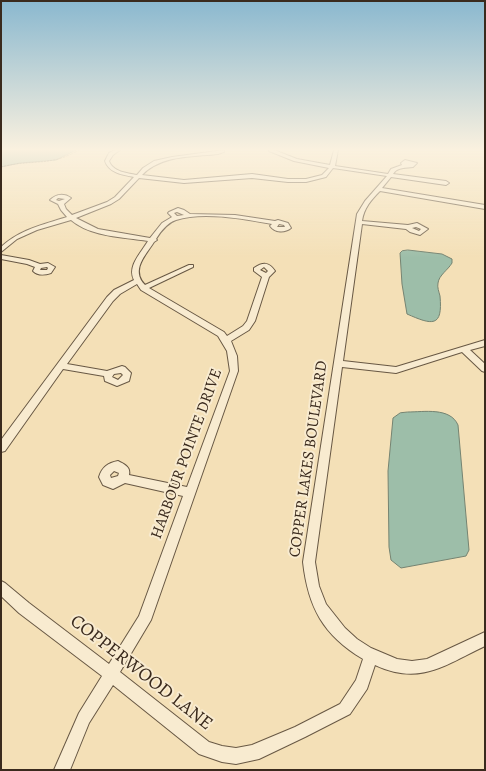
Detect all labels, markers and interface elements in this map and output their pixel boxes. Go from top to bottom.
street label: COPPER LAKES BOULEVARD [286,360,332,558]
street label: HARBOUR POINTE DRIVE [147,366,227,542]
street label: COPPERWOOD LANE [65,610,217,736]

